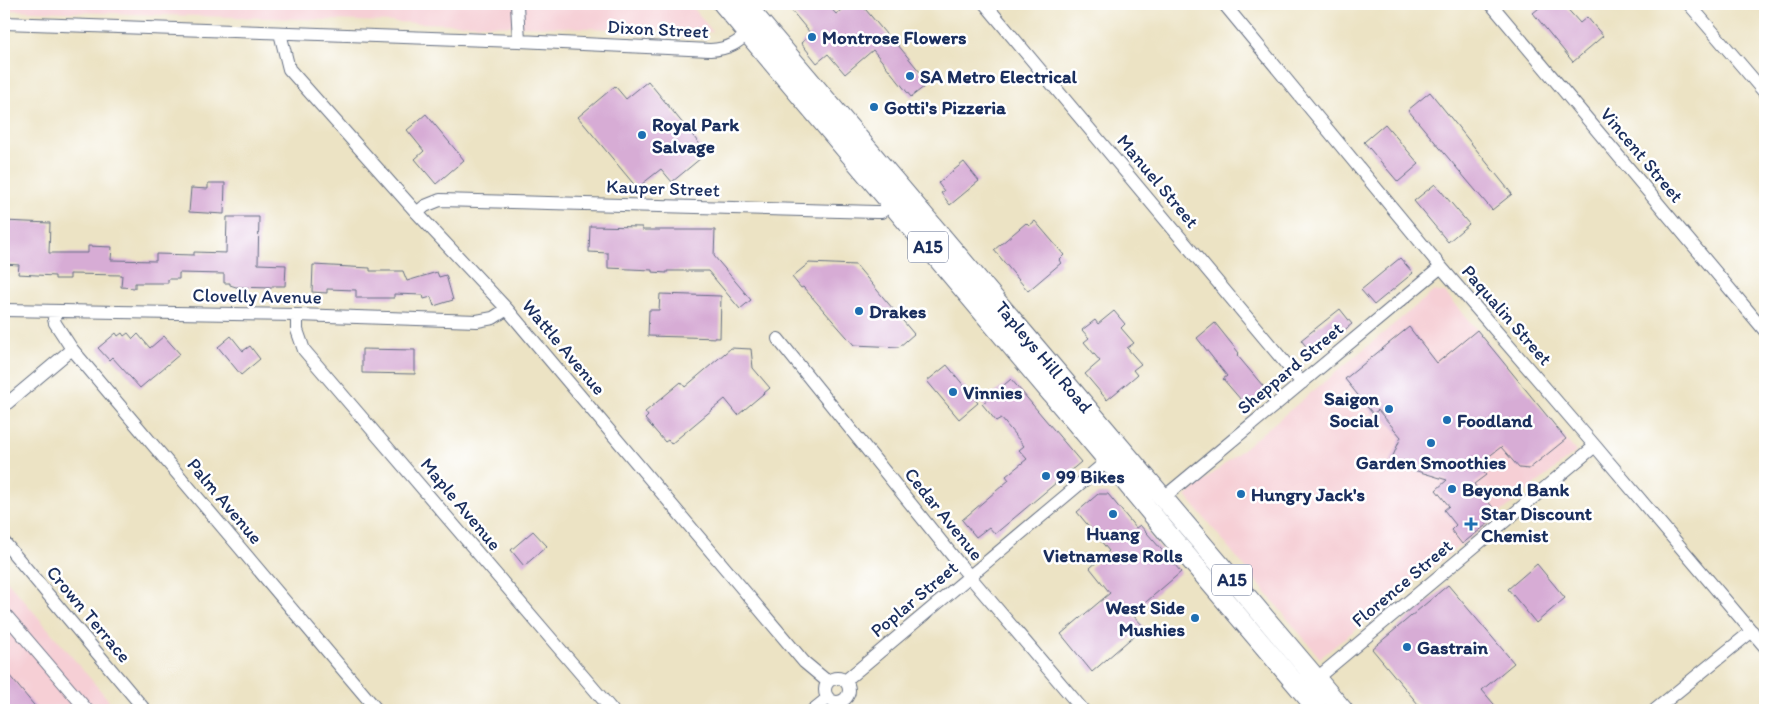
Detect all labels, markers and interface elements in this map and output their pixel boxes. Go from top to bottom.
street label: Dixon Street [607,15,709,43]
place label: Montrose Flowers [822,26,967,49]
marker: Montrose Flowers [806,31,818,43]
place label: SA Metro Electrical [920,65,1077,88]
marker: SA Metro Electrical [904,70,916,82]
place label: Gotti's Pizzeria [884,96,1006,119]
marker: Gotti's Pizzeria [868,101,880,113]
street label: Vincent Street [1596,103,1688,207]
place label: Royal Park Salvage [652,113,739,158]
marker: Royal Park Salvage [636,129,648,141]
street label: Manuel Street [1112,129,1204,233]
street label: Kauper Street [606,175,720,201]
road number: A15 [908,232,948,262]
street label: Paqualin Street [1457,260,1557,370]
street label: Clovelly Avenue [192,283,322,309]
street label: Wattle Avenue [517,294,611,400]
street label: Tapleys Hill Road [990,296,1098,418]
place label: Drakes [869,300,927,323]
marker: Drakes [853,305,865,317]
street label: Sheppard Street [1232,317,1348,419]
place label: Vinnies [963,381,1023,404]
marker: Vinnies [947,386,959,398]
place label: Saigon Social [1324,387,1380,432]
marker: Saigon Social [1383,403,1395,415]
place label: Foodland [1457,409,1533,432]
marker: Foodland [1441,414,1453,426]
marker: Garden Smoothies [1425,437,1437,449]
place label: Garden Smoothies [1356,451,1507,474]
street label: Palm Avenue [182,453,268,549]
street label: Maple Avenue [416,453,506,555]
street label: Cedar Avenue [900,463,988,565]
place label: 99 Bikes [1056,465,1125,488]
marker: 99 Bikes [1040,470,1052,482]
place label: Beyond Bank [1462,478,1570,501]
place label: Hungry Jack's [1251,483,1366,506]
marker: Beyond Bank [1446,483,1458,495]
marker: Hungry Jack's [1235,488,1247,500]
place label: Star Discount Chemist [1481,502,1592,547]
marker: Huang Vietnamese Rolls [1107,508,1119,520]
marker: Star Discount Chemist [1465,518,1477,530]
place label: Huang Vietnamese Rolls [1043,522,1183,567]
street label: Florence Street [1347,534,1457,632]
street label: Poplar Street [866,556,962,642]
street label: Crown Terrace [42,561,136,667]
road number: A15 [1212,564,1252,596]
place label: West Side Mushies [1105,596,1185,641]
marker: West Side Mushies [1189,612,1201,624]
place label: Gastrain [1417,636,1488,659]
marker: Gastrain [1401,641,1413,653]

